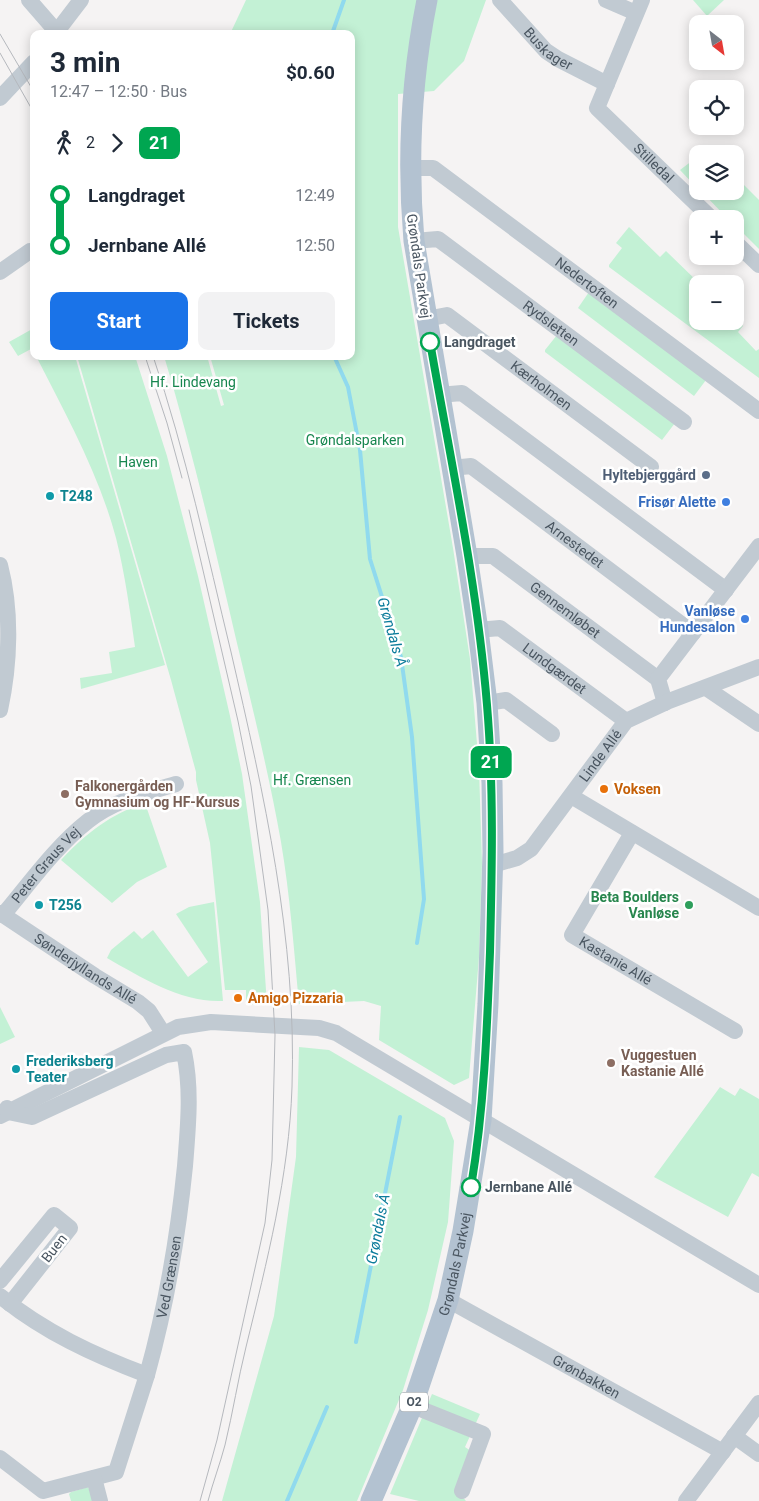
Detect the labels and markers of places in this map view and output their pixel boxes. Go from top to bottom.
marker: Langdraget [420,332,440,352]
place label: Langdraget [444,334,516,350]
place label: Hyltebjerggård [603,467,696,483]
marker: Hyltebjerggård [700,469,712,481]
place label: T248 [60,488,93,504]
marker: T248 [44,490,56,502]
place label: Frisør Alette [638,494,716,510]
marker: Frisør Alette [720,496,732,508]
place label: Vanløse Hundesalon [660,603,735,635]
marker: Vanløse Hundesalon [739,613,751,625]
place label: Falkonergården Gymnasium og HF-Kursus [75,778,240,810]
place label: Voksen [614,781,661,797]
marker: Voksen [598,783,610,795]
marker: Falkonergården Gymnasium og HF-Kursus [59,788,71,800]
place label: Beta Boulders Vanløse [591,889,679,921]
place label: T256 [49,897,82,913]
marker: T256 [33,899,45,911]
marker: Beta Boulders Vanløse [683,899,695,911]
place label: Amigo Pizzaria [248,990,344,1006]
marker: Amigo Pizzaria [232,992,244,1004]
place label: Vuggestuen Kastanie Allé [621,1047,704,1079]
place label: Frederiksberg Teater [26,1053,113,1085]
marker: Vuggestuen Kastanie Allé [605,1057,617,1069]
marker: Frederiksberg Teater [10,1063,22,1075]
marker: Jernbane Allé [461,1177,481,1197]
place label: Jernbane Allé [485,1179,572,1195]

